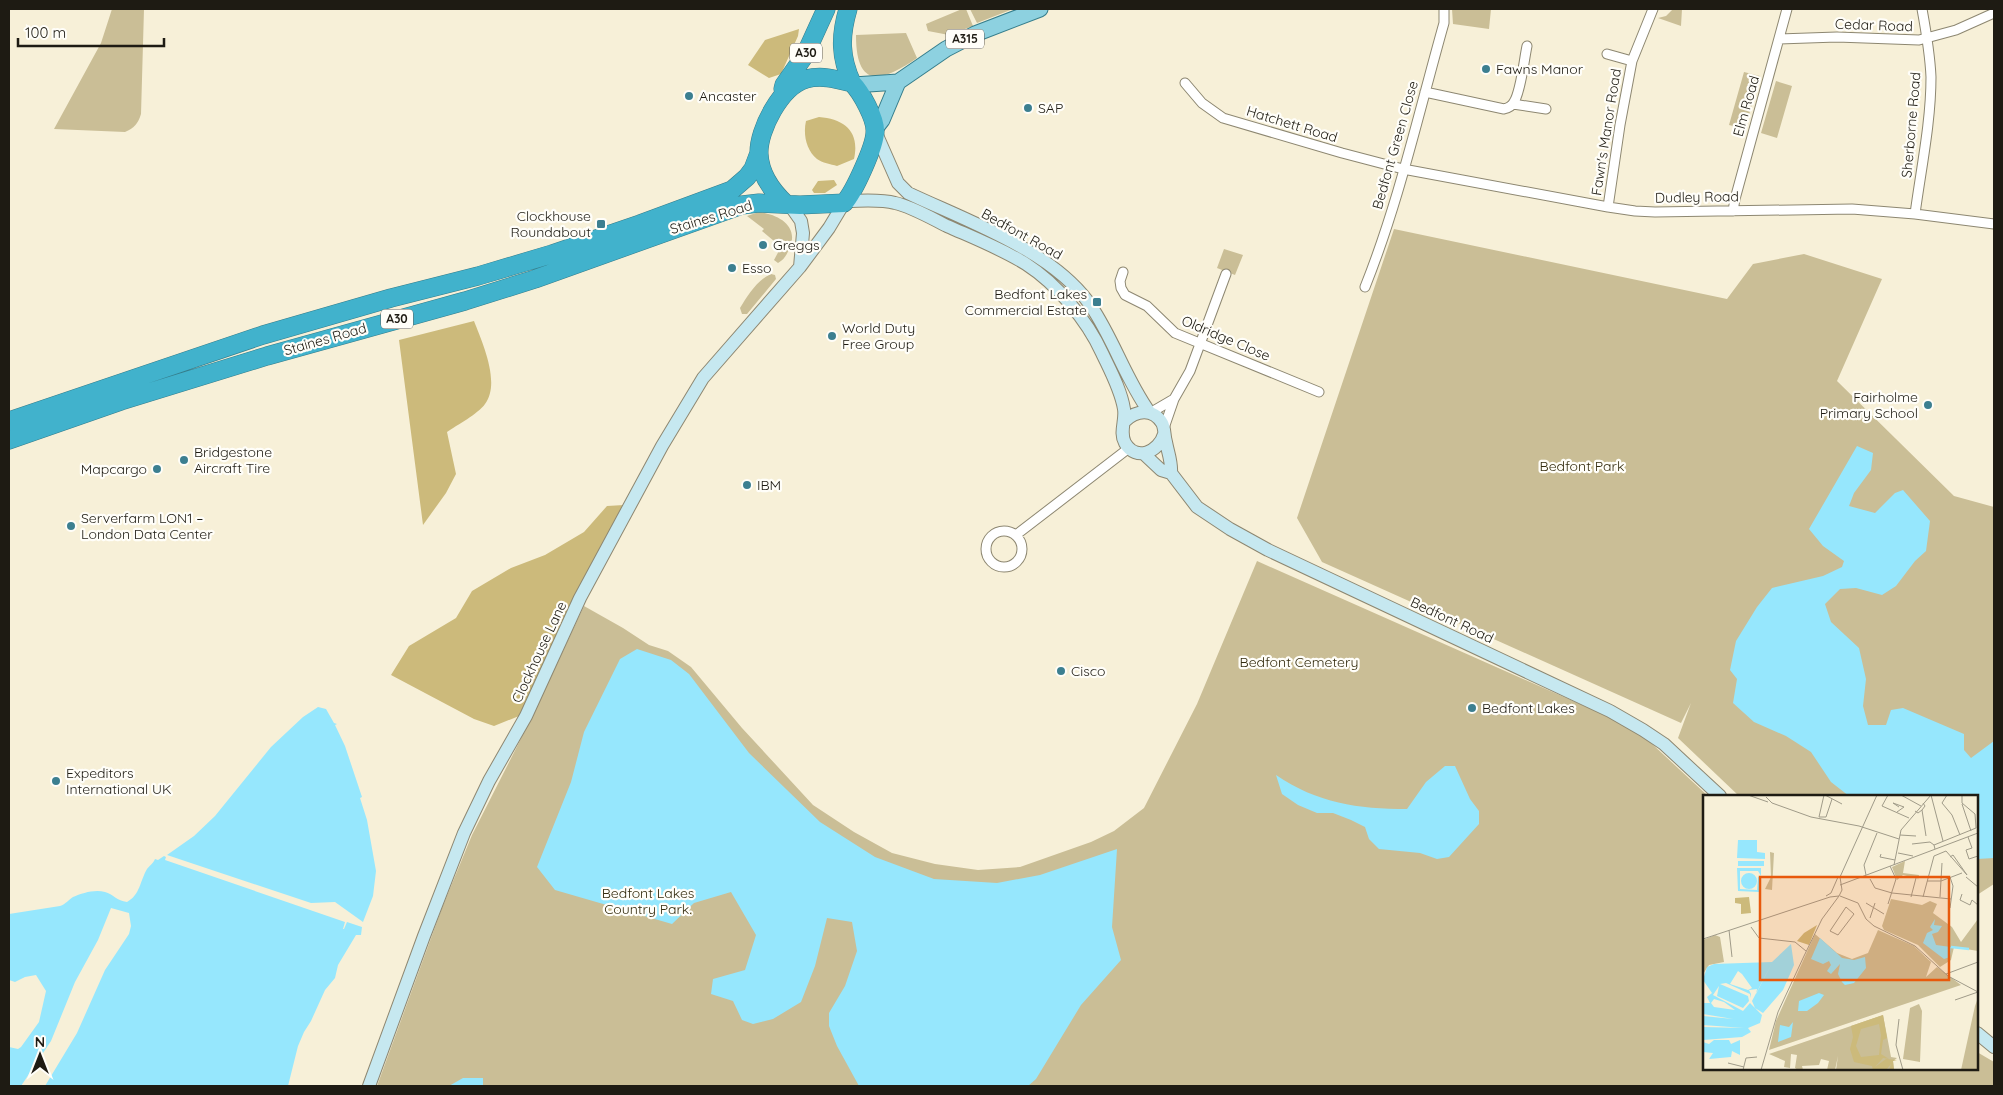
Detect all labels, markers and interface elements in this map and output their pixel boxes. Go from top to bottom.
scale bar [18,15,164,47]
street label: Cedar Road [1835,15,1913,35]
text: 100 m [25,23,66,42]
road number: A315 [946,30,984,48]
road number: A30 [790,44,822,62]
place label: Fawns Manor [1496,60,1584,78]
marker: Fawns Manor [1480,63,1492,75]
street label: Fawn's Manor Road [1587,67,1625,197]
street label: Sherborne Road [1897,71,1925,179]
street label: Elm Road [1729,73,1763,139]
street label: Bedfont Green Close [1368,79,1422,211]
place label: Ancaster [699,87,757,105]
marker: Ancaster [683,90,695,102]
place label: SAP [1038,99,1063,117]
marker: SAP [1022,102,1034,114]
street label: Hatchett Road [1244,102,1340,146]
street label: Dudley Road [1655,187,1739,207]
street label: Staines Road [668,196,754,238]
street label: Bedfont Road [978,204,1066,264]
place label: Clockhouse Roundabout [511,207,591,241]
marker: Clockhouse Roundabout [595,218,607,230]
place label: Greggs [773,236,820,254]
marker: Greggs [757,239,769,251]
place label: Esso [742,259,772,277]
marker: Esso [726,262,738,274]
place label: Bedfont Lakes Commercial Estate [965,285,1087,319]
marker: Bedfont Lakes Commercial Estate [1091,296,1103,308]
road number: A30 [381,310,413,328]
street label: Oldridge Close [1179,311,1273,365]
street label: Staines Road [282,319,368,359]
place label: World Duty Free Group [842,319,915,353]
marker: World Duty Free Group [826,330,838,342]
place label: Fairholme Primary School [1820,388,1918,422]
marker: Fairholme Primary School [1922,399,1934,411]
place label: Bridgestone Aircraft Tire [194,443,272,477]
marker: Bridgestone Aircraft Tire [178,454,190,466]
park label: Bedfont Park [1540,457,1624,475]
place label: Mapcargo [81,460,147,478]
marker: Mapcargo [151,463,163,475]
place label: IBM [757,476,781,494]
marker: IBM [741,479,753,491]
place label: Serverfarm LON1 – London Data Center [81,509,213,543]
marker: Serverfarm LON1 – London Data Center [65,520,77,532]
street label: Bedfont Road [1407,593,1497,647]
street label: Clockhouse Lane [508,598,570,706]
park label: Bedfont Cemetery [1240,653,1358,671]
place label: Cisco [1071,662,1105,680]
marker: Cisco [1055,665,1067,677]
place label: Bedfont Lakes [1482,699,1575,717]
marker: Bedfont Lakes [1466,702,1478,714]
place label: Expeditors International UK [66,764,171,798]
marker: Expeditors International UK [50,775,62,787]
inset map [1703,795,1978,1070]
park label: Bedfont Lakes Country Park. [602,884,694,918]
north arrow [15,1030,65,1080]
text: N [35,1033,45,1051]

